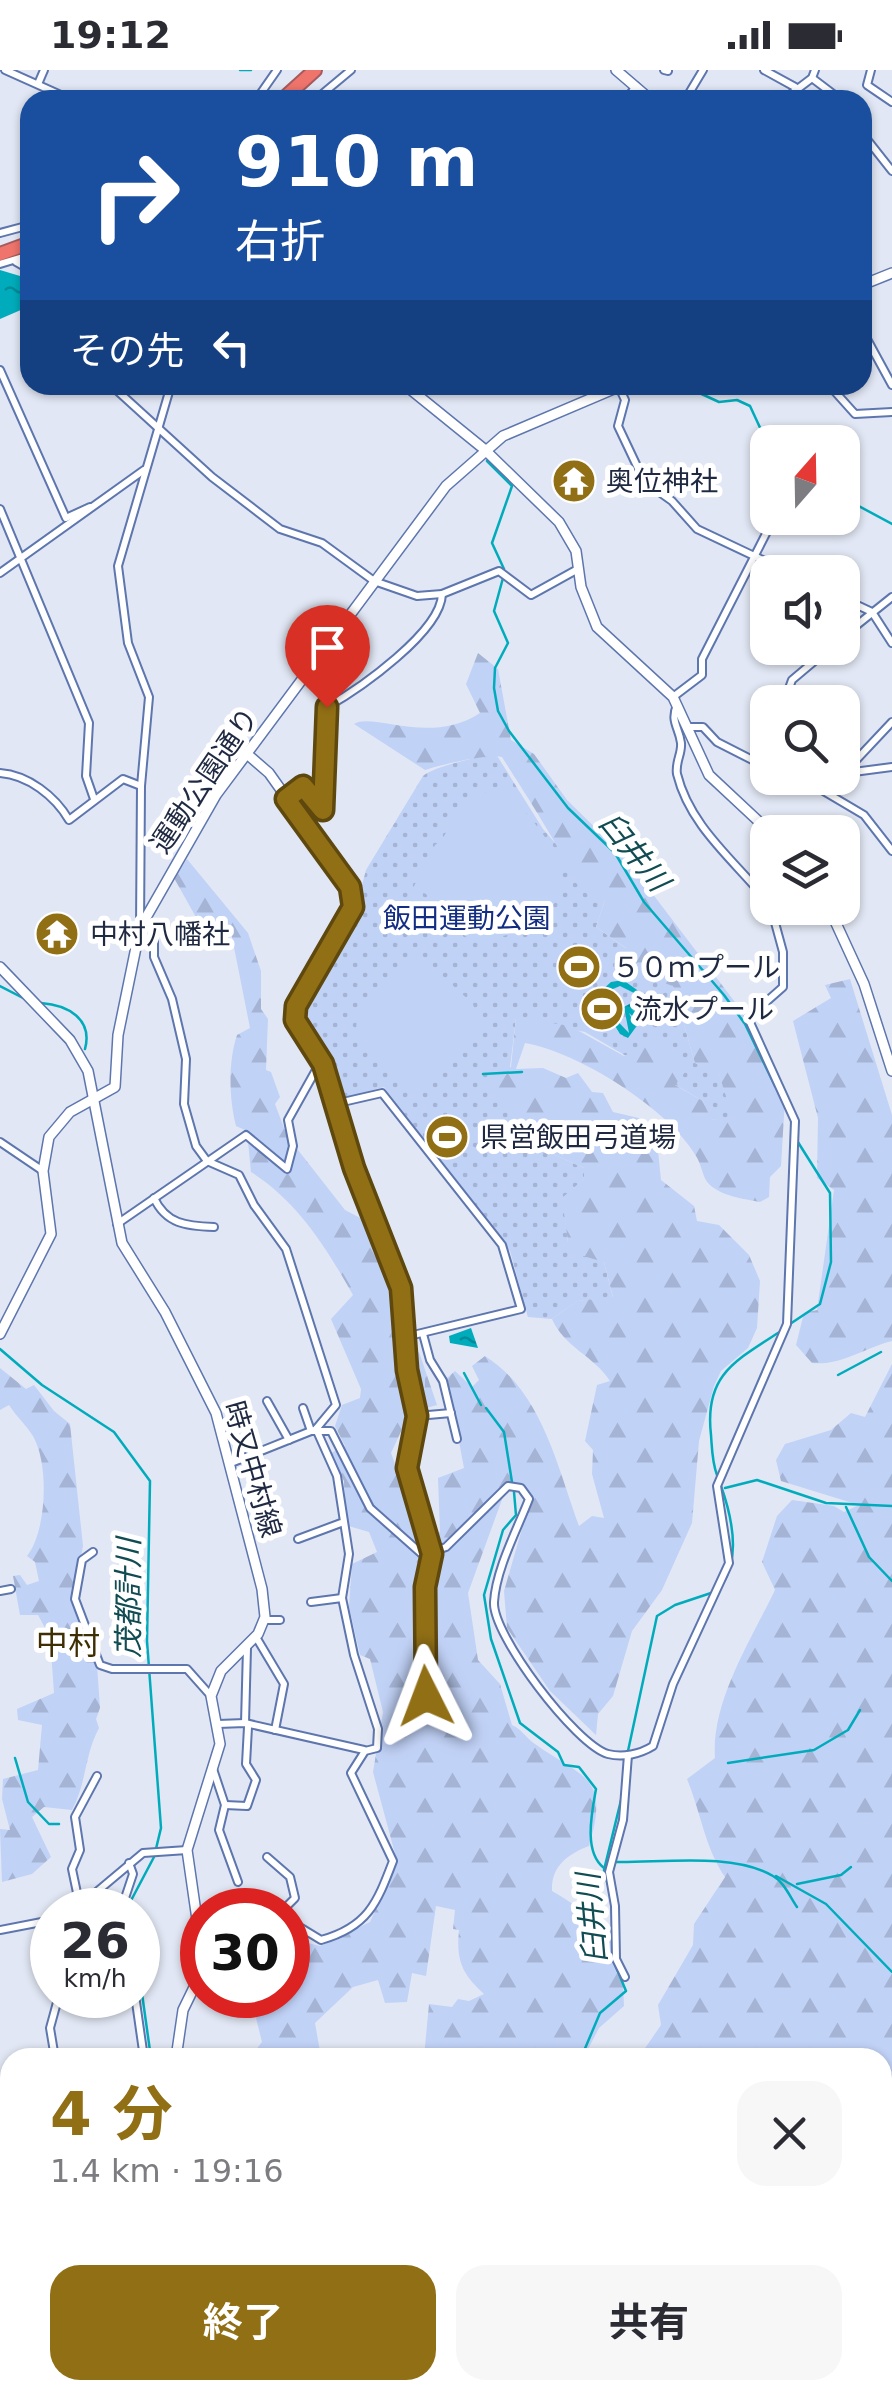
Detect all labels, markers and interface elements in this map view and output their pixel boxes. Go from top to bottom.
text: 19:12 [50,13,171,57]
text: 910 m [235,121,478,203]
icon: right [70,130,200,260]
text: 右折 [235,215,325,268]
icon: left [204,320,259,375]
text: その先 [70,329,184,373]
north arrow [750,425,860,535]
map controls [750,425,860,925]
temple icon: 奥位神社 [551,458,597,504]
place label: 奥位神社 [606,465,718,498]
button: sound [750,555,860,665]
pin [285,605,370,708]
icon: arrive [300,620,355,675]
button: search [750,685,860,795]
street label: 運動公園通り [144,701,265,859]
water label: 臼井川 [592,806,678,900]
button: layers [750,815,860,925]
park label: 飯田運動公園 [383,902,551,935]
temple icon: 中村八幡社 [34,911,80,957]
place label: 中村八幡社 [90,918,230,951]
sports icon: ５０ｍプール [556,944,602,990]
place label: ５０ｍプール [612,951,780,984]
sports icon: 流水プール [579,986,625,1032]
place label: 流水プール [634,993,774,1026]
sports icon: 県営飯田弓道場 [424,1114,470,1160]
place label: 県営飯田弓道場 [480,1121,676,1154]
street label: 時又中村線 [217,1397,288,1541]
water label: 茂都計川 [111,1535,146,1658]
district label: 中村 [36,1624,100,1662]
position arrow [374,1644,478,1748]
water label: 臼井川 [570,1869,613,1964]
speed limit sign: 30 [180,1888,310,2018]
text: 26 [60,1912,130,1970]
text: km/h [63,1964,127,1993]
text: 4 分 [50,2079,173,2149]
button: close [737,2081,842,2186]
text: 1.4 km · 19:16 [50,2152,284,2190]
button: 終了 [50,2265,436,2380]
button: 共有 [456,2265,842,2380]

